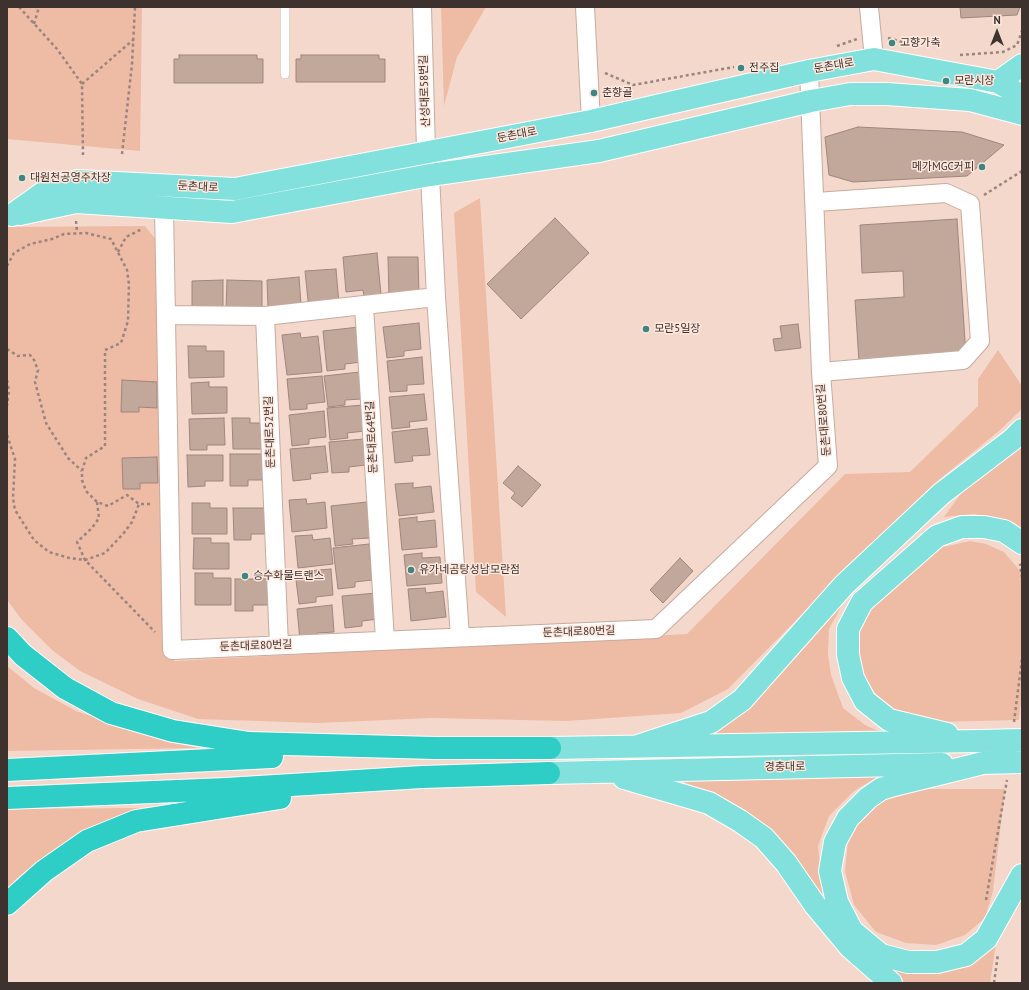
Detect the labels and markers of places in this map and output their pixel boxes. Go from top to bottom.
place label: 고향가축 [900,36,940,50]
marker: 고향가축 [887,38,897,48]
place label: 전주집 [749,61,779,75]
marker: 전주집 [736,63,746,73]
place label: 모란시장 [954,74,994,88]
marker: 모란시장 [941,76,951,86]
place label: 춘향골 [602,86,632,100]
marker: 춘향골 [589,88,599,98]
place label: 메가MGC커피 [912,160,974,174]
marker: 메가MGC커피 [977,162,987,172]
place label: 대원천공영주차장 [30,171,111,185]
marker: 대원천공영주차장 [17,173,27,183]
place label: 모란5일장 [654,322,700,336]
marker: 모란5일장 [641,324,651,334]
place label: 유가네곰탕성남모란점 [419,563,520,577]
marker: 유가네곰탕성남모란점 [406,565,416,575]
place label: 승수화물트랜스 [253,569,324,583]
marker: 승수화물트랜스 [240,571,250,581]

